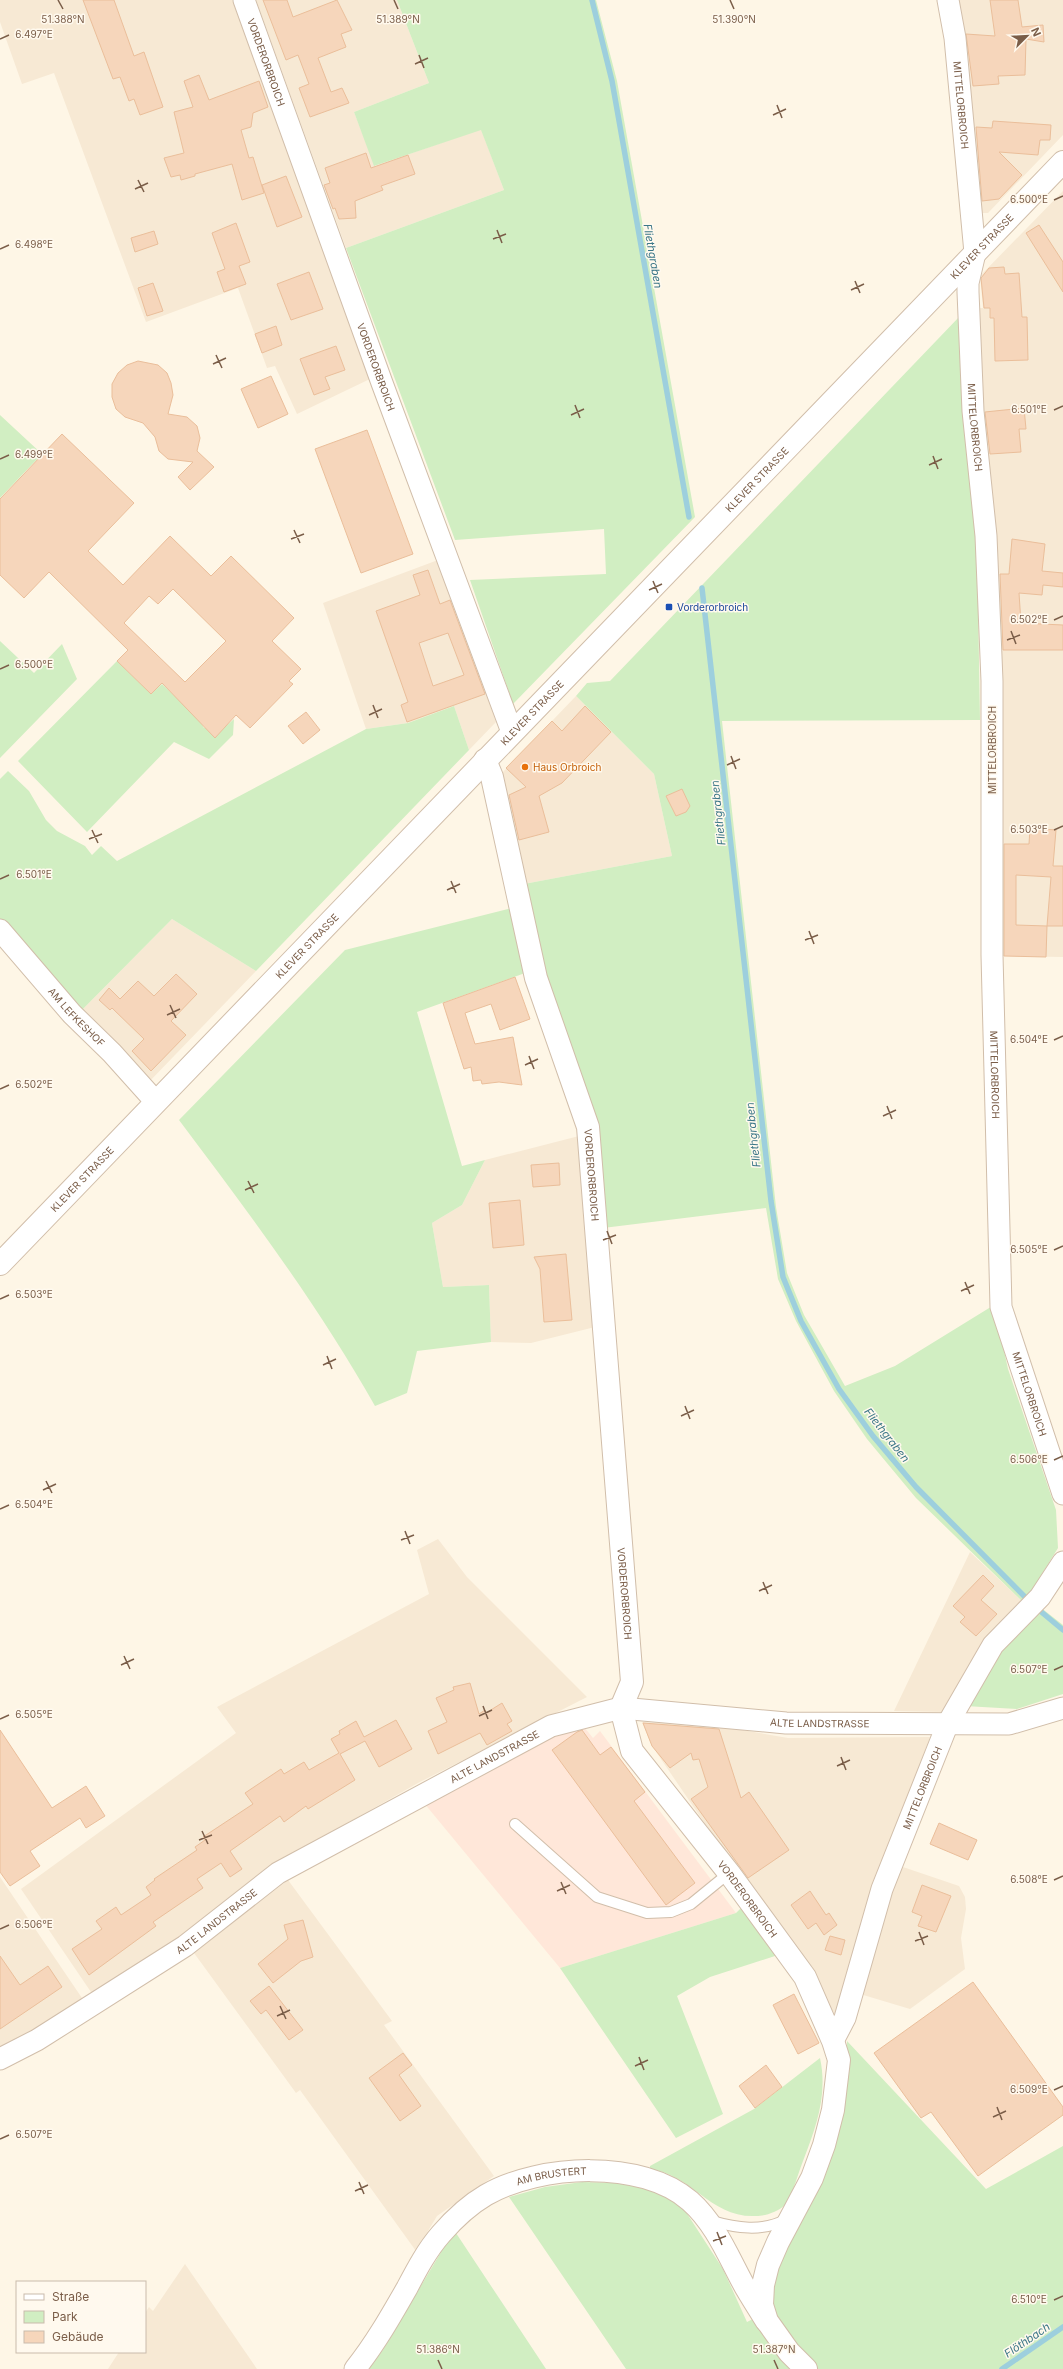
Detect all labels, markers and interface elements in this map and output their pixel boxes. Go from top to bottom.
text: 51.388°N [41,13,85,25]
text: 51.389°N [376,13,420,25]
text: 51.390°N [712,13,756,25]
north arrow [1007,16,1047,56]
street label: VORDERORBROICH [245,17,288,108]
text: N [1028,25,1044,39]
text: 6.497°E [15,28,53,40]
street label: MITTELORBROICH [951,61,971,150]
text: 6.500°E [1010,193,1048,205]
street label: KLEVER STRASSE [948,211,1016,281]
water label: Fliethgraben [640,223,666,290]
text: 6.498°E [15,238,53,250]
street label: VORDERORBROICH [355,321,398,412]
street label: MITTELORBROICH [966,383,985,472]
text: 6.501°E [1011,403,1047,415]
street label: KLEVER STRASSE [723,445,791,514]
text: 6.499°E [15,448,53,460]
place label: Vorderorbroich [677,601,748,613]
marker: Vorderorbroich [664,602,674,612]
text: 6.502°E [1010,613,1048,625]
text: 6.500°E [15,658,53,670]
street label: KLEVER STRASSE [498,678,566,748]
street label: MITTELORBROICH [986,706,998,794]
place label: Haus Orbroich [533,761,601,773]
marker: Haus Orbroich [520,762,530,772]
water label: Fliethgraben [708,779,728,846]
text: 6.503°E [1010,823,1048,835]
text: 6.501°E [16,868,52,880]
street label: KLEVER STRASSE [273,911,341,981]
street label: AM LEFKESHOF [46,985,107,1049]
street label: MITTELORBROICH [988,1030,1002,1119]
text: 6.504°E [1010,1033,1048,1045]
text: 6.502°E [15,1078,53,1090]
water label: Fliethgraben [743,1101,763,1168]
street label: VORDERORBROICH [582,1128,601,1221]
street label: KLEVER STRASSE [48,1144,116,1214]
text: 6.505°E [1010,1243,1048,1255]
text: 6.503°E [15,1288,53,1300]
street label: MITTELORBROICH [1010,1350,1049,1438]
water label: Fliethgraben [861,1405,913,1465]
text: 6.506°E [1010,1453,1048,1465]
text: 6.504°E [15,1498,53,1510]
street label: VORDERORBROICH [615,1547,635,1640]
text: 6.507°E [1010,1663,1048,1675]
text: 6.505°E [15,1708,53,1720]
street label: ALTE LANDSTRASSE [770,1716,870,1729]
street label: ALTE LANDSTRASSE [448,1728,541,1785]
street label: MITTELORBROICH [900,1745,944,1831]
street label: VORDERORBROICH [715,1858,780,1940]
text: 6.508°E [1010,1873,1048,1885]
street label: ALTE LANDSTRASSE [174,1886,259,1956]
text: 6.506°E [15,1918,53,1930]
text: 6.509°E [1010,2083,1048,2095]
text: 6.507°E [15,2128,53,2140]
street label: AM BRUSTERT [515,2165,587,2188]
legend [16,2281,146,2353]
text: Straße [52,2289,89,2304]
text: 6.510°E [1011,2293,1047,2305]
text: Park [52,2309,78,2324]
water label: Flöthbach [1001,2319,1053,2360]
text: Gebäude [52,2329,104,2344]
text: 51.386°N [416,2343,460,2355]
text: 51.387°N [753,2343,795,2355]

